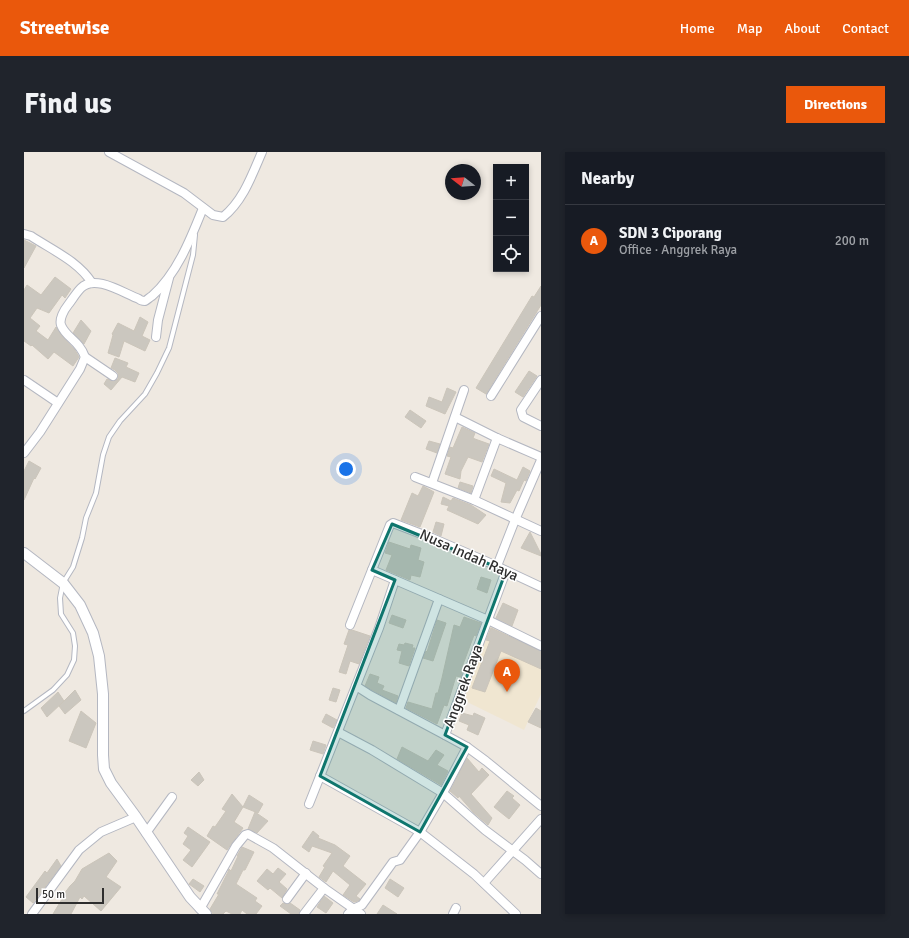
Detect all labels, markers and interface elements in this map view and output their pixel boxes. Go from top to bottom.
text: Streetwise [20,16,110,40]
text: Home [680,20,715,37]
text: Map [737,20,762,37]
text: About [784,20,820,37]
text: Contact [842,20,889,37]
button: Directions [786,86,885,123]
text: Find us [24,87,112,121]
north arrow [445,164,481,200]
map controls [493,164,529,272]
button: + [493,164,529,200]
text: Nearby [581,168,634,189]
button: − [493,200,529,236]
text: SDN 3 Ciporang [619,224,722,242]
text: A [590,233,598,249]
text: 200 m [835,233,869,249]
button: locate [493,236,529,272]
text: Office · Anggrek Raya [619,242,737,258]
your location [336,459,356,479]
street label: Nusa Indah Raya [417,525,521,585]
street label: Anggrek Raya [440,642,486,730]
pin: A [494,659,520,692]
scale bar [36,886,104,905]
text: 50 m [42,888,65,901]

